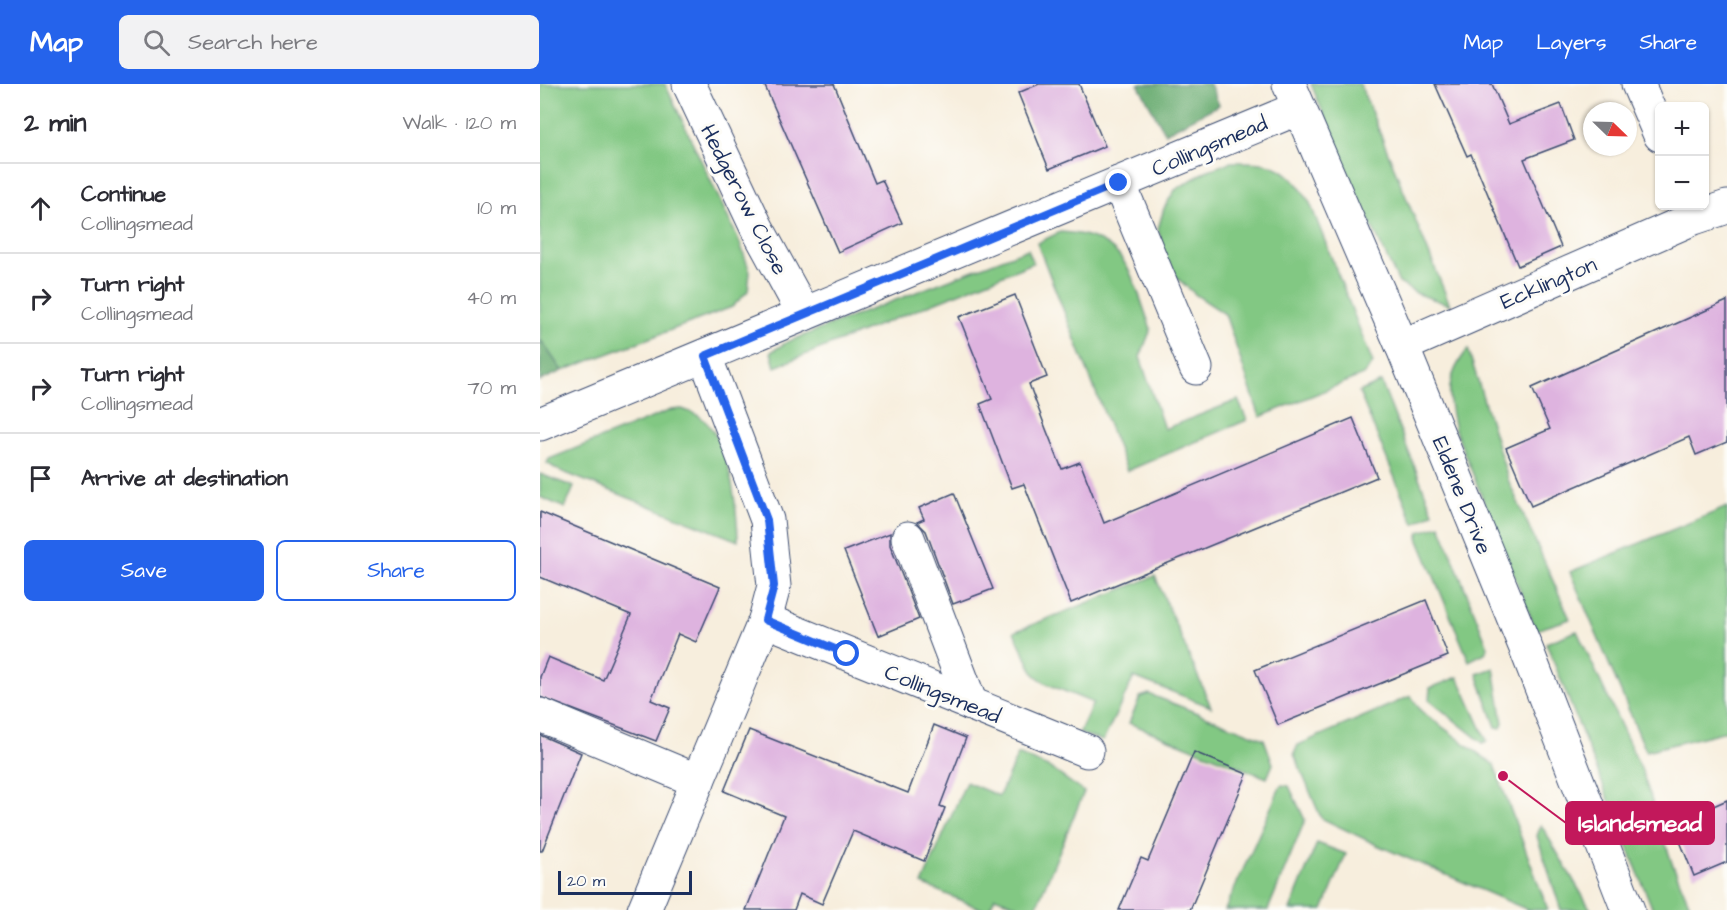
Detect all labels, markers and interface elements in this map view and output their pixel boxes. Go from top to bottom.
search box [119,15,539,69]
text: Map [30,23,83,62]
icon: search [140,26,173,59]
text: Search here [188,27,318,58]
text: Map [1463,28,1503,57]
text: Layers [1536,28,1606,57]
text: Share [1639,28,1697,57]
north arrow [1583,102,1637,156]
map controls [1655,102,1709,210]
button: + [1655,102,1709,156]
text: 2 min [24,105,86,141]
street label: Collingsmead [1147,108,1273,186]
text: Walk · 120 m [403,109,516,137]
street label: Hedgerow Close [691,119,795,281]
button: − [1655,156,1709,210]
route end [1105,169,1131,195]
text: Continue [81,179,166,210]
icon: ahead [24,192,57,225]
text: 10 m [477,194,516,222]
text: Collingsmead [81,210,193,238]
street label: Ecklington [1496,249,1602,318]
text: Turn right [81,269,184,300]
icon: right [24,282,57,315]
text: 40 m [466,284,516,312]
text: Collingsmead [81,300,193,328]
text: Turn right [81,359,184,390]
icon: right [24,372,57,405]
text: 70 m [468,374,516,402]
text: Collingsmead [81,390,193,418]
street label: Eldene Drive [1424,432,1499,559]
icon: arrive [24,462,57,495]
text: Arrive at destination [81,463,288,494]
button: Save [24,540,264,601]
button: Share [276,540,516,601]
route start [833,640,859,666]
street label: Collingsmead [879,657,1005,733]
callout: Islandsmead [1566,802,1714,844]
text: Islandsmead [1578,807,1703,841]
scale bar [558,868,692,896]
text: 20 m [567,870,605,892]

